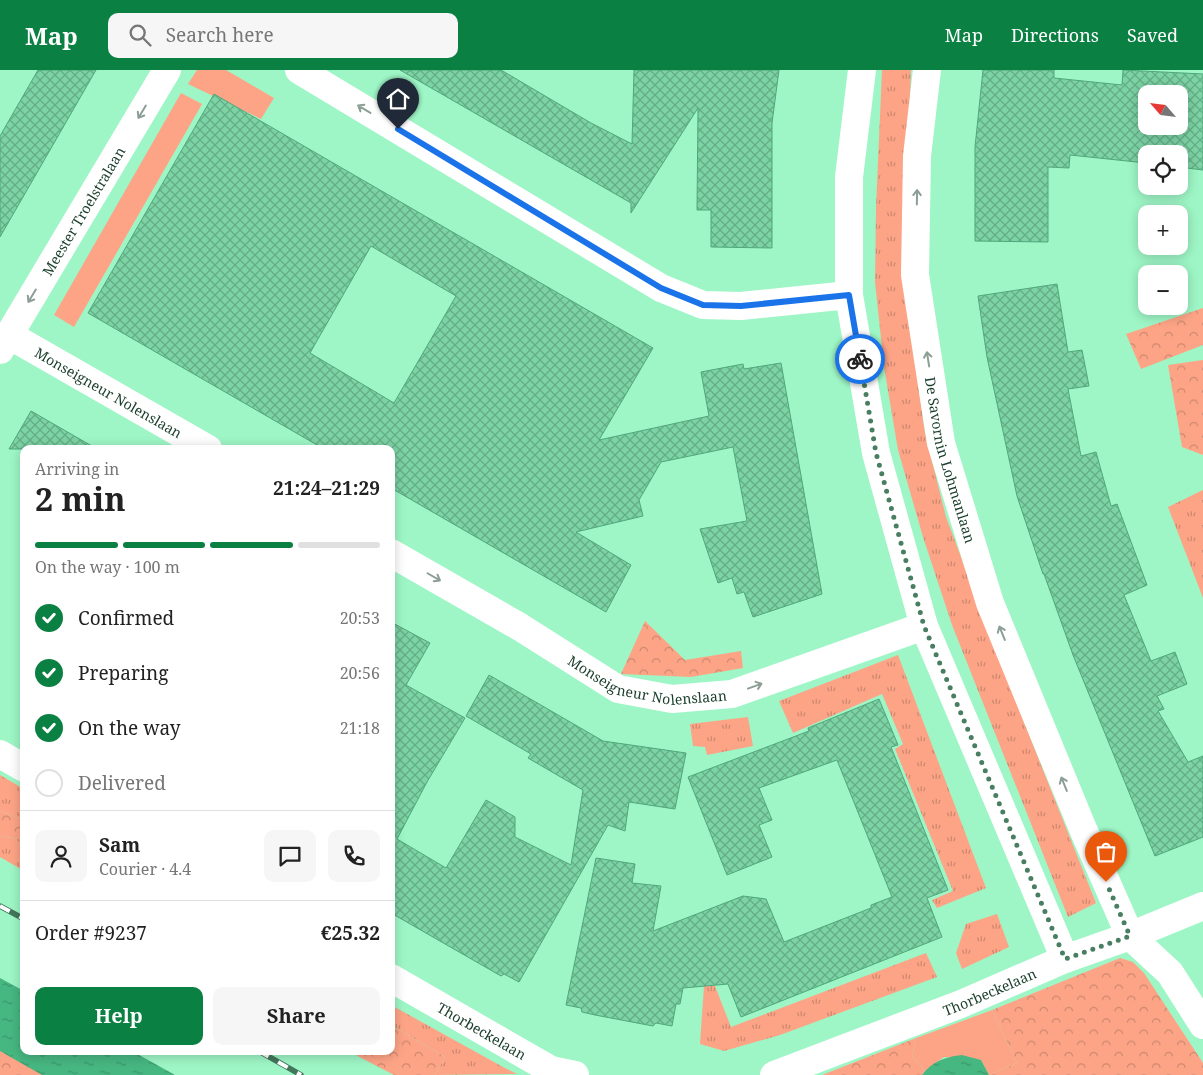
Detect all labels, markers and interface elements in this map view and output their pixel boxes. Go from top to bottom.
search box [108,13,458,58]
text: Map [25,19,78,52]
icon: search [126,21,154,49]
text: Search here [166,22,274,48]
text: Map [945,23,983,47]
text: Directions [1011,23,1099,47]
text: Saved [1127,23,1178,47]
pin [377,78,419,129]
icon: home [384,85,412,113]
north arrow [1138,85,1188,135]
map controls [1138,85,1188,315]
one-way arrow [136,104,146,118]
one-way arrow [358,104,372,114]
street label: Meester Troelstralaan [37,143,129,279]
button: locate [1138,145,1188,195]
one-way arrow [912,190,921,206]
button: + [1138,205,1188,255]
button: − [1138,265,1188,315]
one-way arrow [26,289,36,303]
courier [835,334,885,384]
street label: Monseigneur Nolenslaan [32,342,186,442]
icon: bike [846,345,874,373]
one-way arrow [923,351,933,367]
street label: De Savornin Lohmanlaan [921,375,980,545]
text: Arriving in [35,458,119,480]
text: 21:24–21:29 [273,475,380,501]
text: 2 min [35,477,126,520]
text: On the way · 100 m [35,556,180,578]
one-way arrow [426,573,440,583]
icon: check [35,604,63,632]
text: Confirmed [78,605,174,631]
text: 20:53 [340,607,380,629]
one-way arrow [997,626,1007,641]
street label: Monseigneur Nolenslaan [565,650,727,709]
icon: check [35,659,63,687]
text: Preparing [78,660,168,686]
text: 20:56 [340,662,380,684]
one-way arrow [747,681,762,690]
icon: check [35,714,63,742]
text: On the way [78,715,181,741]
text: 21:18 [340,717,380,739]
text: Delivered [78,770,166,796]
one-way arrow [1059,776,1068,792]
button: person [35,830,87,882]
button: chat [264,830,316,882]
button: phone [328,830,380,882]
pin [1085,831,1127,882]
text: Sam [99,832,140,858]
icon: bag [1092,838,1120,866]
text: Courier · 4.4 [99,858,191,880]
text: Order #9237 [35,920,147,946]
text: €25.32 [321,920,380,946]
street label: Thorbeckelaan [940,963,1039,1020]
button: Help [35,987,203,1045]
button: Share [213,987,380,1045]
street label: Thorbeckelaan [434,997,530,1063]

